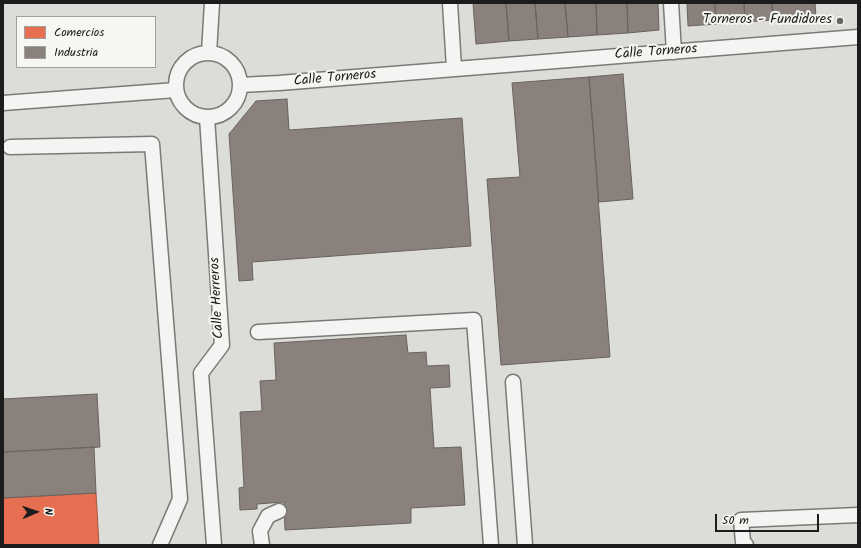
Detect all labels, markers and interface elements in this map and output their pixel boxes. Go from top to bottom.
place label: Torneros - Fundidores [703,13,832,29]
legend [16,16,156,68]
marker: Torneros - Fundidores [835,16,845,26]
text: Comercios [54,23,104,42]
street label: Calle Torneros [614,42,698,64]
text: Industria [54,43,98,62]
street label: Calle Torneros [293,67,377,91]
street label: Calle Herreros [207,257,229,339]
north arrow [16,492,56,532]
scale bar [717,506,821,532]
text: N [39,508,57,515]
text: 50 m [722,511,749,530]

